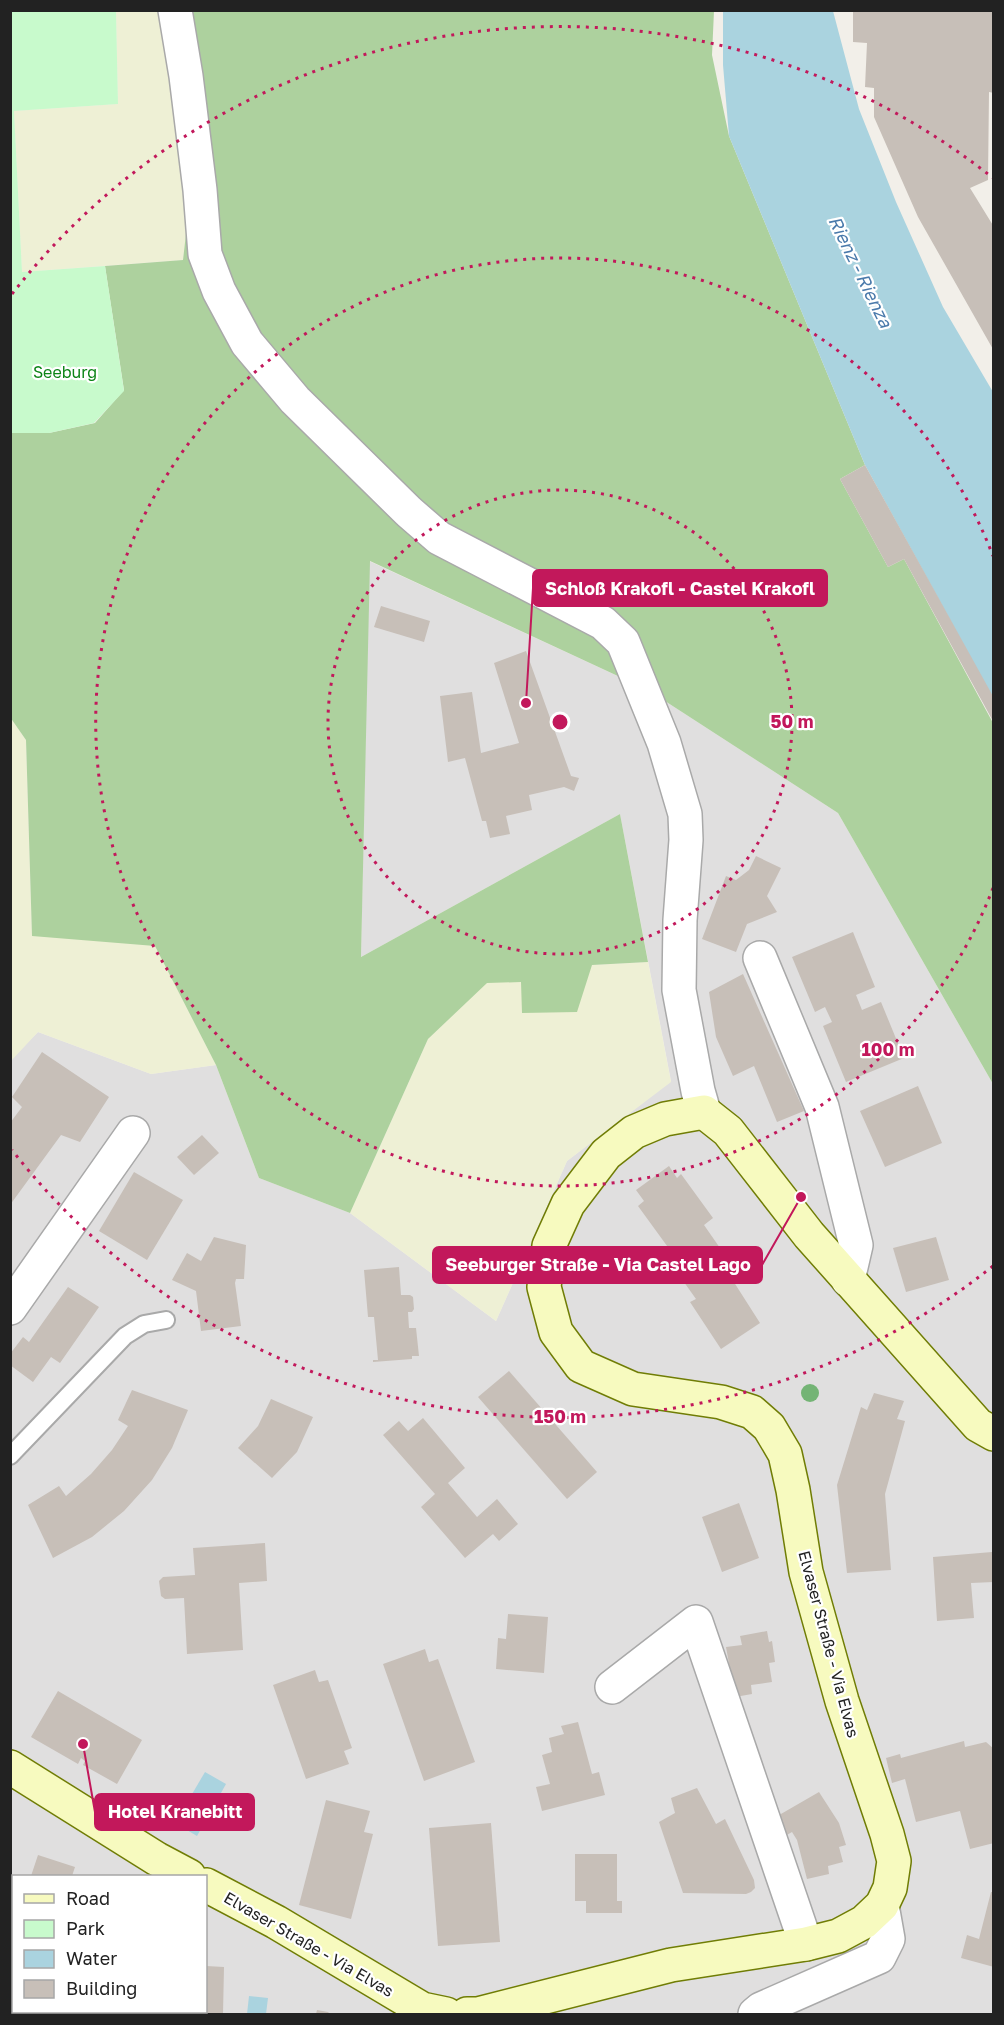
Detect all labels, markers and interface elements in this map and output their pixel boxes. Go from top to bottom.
water label: Rienz - Rienza [824,212,898,332]
park label: Seeburg [33,362,97,382]
callout: Schloß Krakofl - Castel Krakofl [533,570,827,606]
text: Schloß Krakofl - Castel Krakofl [545,577,815,599]
text: 50 m [771,710,813,732]
centre of rings [550,712,570,732]
text: 100 m [862,1038,914,1060]
callout: Seeburger Straße - Via Castel Lago [433,1247,762,1283]
text: Seeburger Straße - Via Castel Lago [445,1253,751,1275]
text: 150 m [534,1405,586,1427]
street label: Elvaser Straße - Via Elvas [794,1548,864,1740]
callout: Hotel Kranebitt [95,1794,254,1830]
text: Hotel Kranebitt [108,1800,242,1822]
legend [12,1875,207,2013]
text: Road [66,1887,110,1909]
street label: Elvaser Straße - Via Elvas [221,1887,397,2001]
text: Park [66,1917,105,1939]
text: Water [66,1947,117,1969]
text: Building [66,1977,137,1999]

